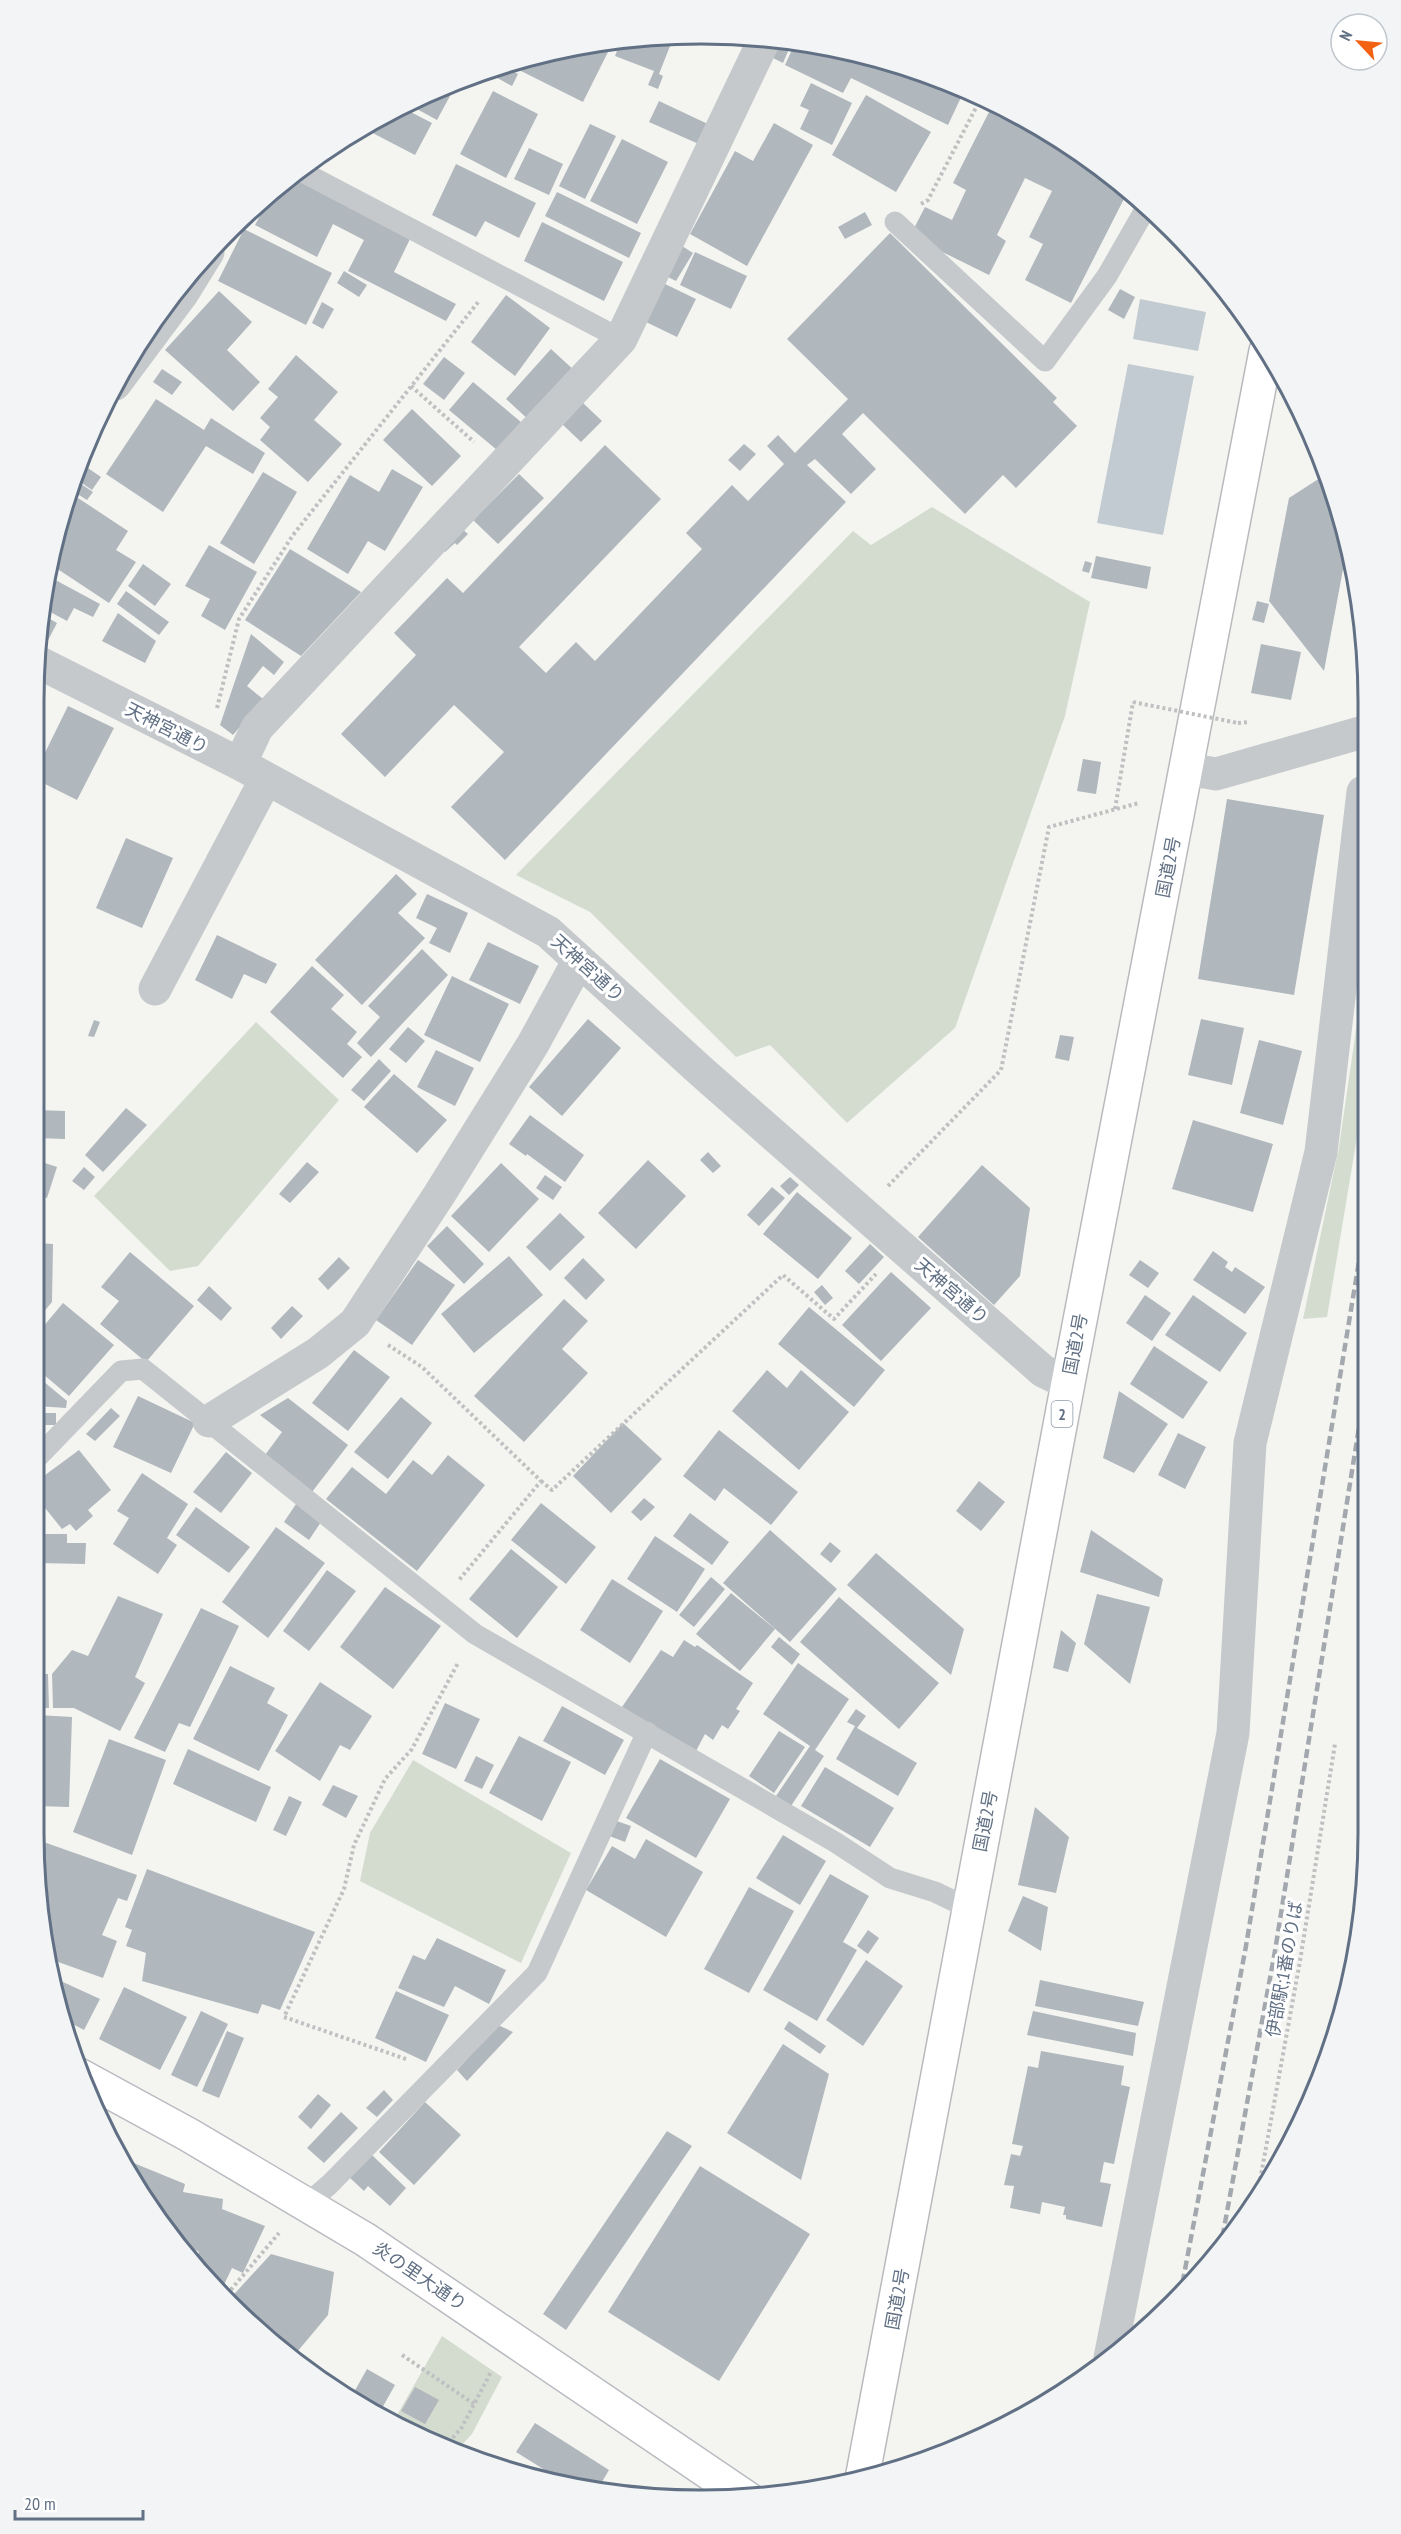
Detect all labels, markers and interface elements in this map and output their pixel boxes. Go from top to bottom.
north arrow [1329,12,1389,72]
text: N [1335,27,1356,44]
street label: 天神宮通り [122,697,212,759]
street label: 国道2号 [1151,834,1185,900]
street label: 天神宮通り [547,929,629,1007]
street label: 天神宮通り [910,1253,994,1329]
street label: 国道2号 [1058,1311,1092,1377]
road number: 2 [1052,1401,1072,1427]
street label: 国道2号 [968,1788,1002,1854]
street label: 伊部駅;1番のりば [1261,1899,1307,2039]
street label: 炎の里大通り [369,2236,471,2316]
street label: 国道2号 [880,2266,914,2332]
scale bar [15,2483,142,2521]
text: 20 m [24,2492,56,2515]

